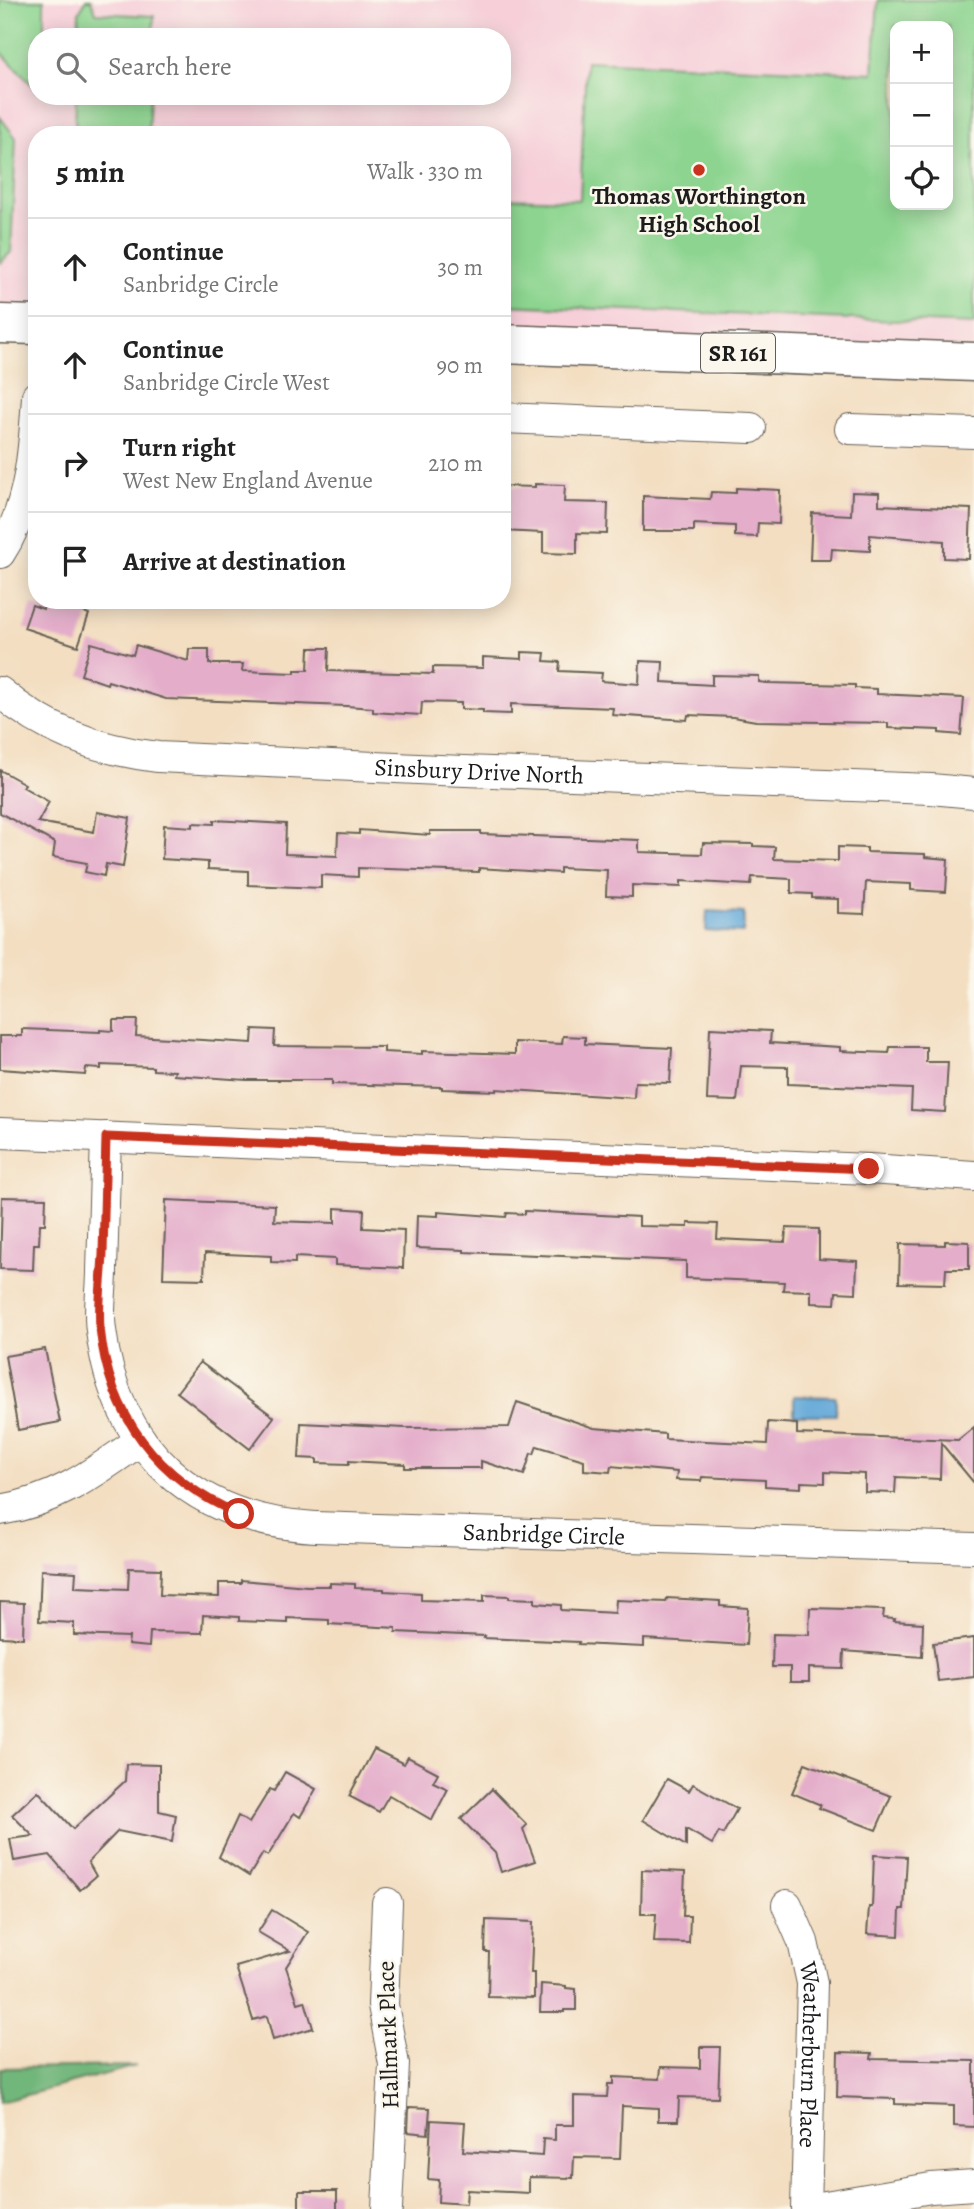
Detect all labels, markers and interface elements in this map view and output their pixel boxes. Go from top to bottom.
map controls [890,21,953,210]
button: + [890,21,953,84]
search box [28,28,511,105]
icon: search [52,48,90,86]
text: Search here [108,49,232,84]
button: − [890,84,953,147]
button: locate [890,147,953,210]
text: 5 min [56,152,125,192]
text: Walk · 330 m [367,156,483,187]
marker: Thomas Worthington High School [691,162,707,178]
place label: Thomas Worthington High School [592,180,806,240]
text: Continue [123,234,224,269]
icon: ahead [56,248,94,286]
text: 30 m [437,252,483,283]
text: Sanbridge Circle [123,269,278,300]
text: Continue [123,332,224,367]
road number: SR 161 [701,334,775,372]
icon: ahead [56,346,94,384]
text: 90 m [437,350,483,381]
text: Sanbridge Circle West [123,367,330,398]
text: Turn right [123,430,236,465]
icon: right [56,444,94,482]
text: 210 m [428,448,483,479]
text: West New England Avenue [123,465,373,496]
icon: arrive [56,542,94,580]
text: Arrive at destination [123,544,346,579]
street label: Sinsbury Drive North [374,751,585,792]
route end [853,1153,884,1184]
route start [223,1498,254,1529]
street label: Sanbridge Circle [462,1516,626,1553]
street label: Weatherburn Place [792,1958,828,2148]
street label: Hallmark Place [369,1960,407,2110]

